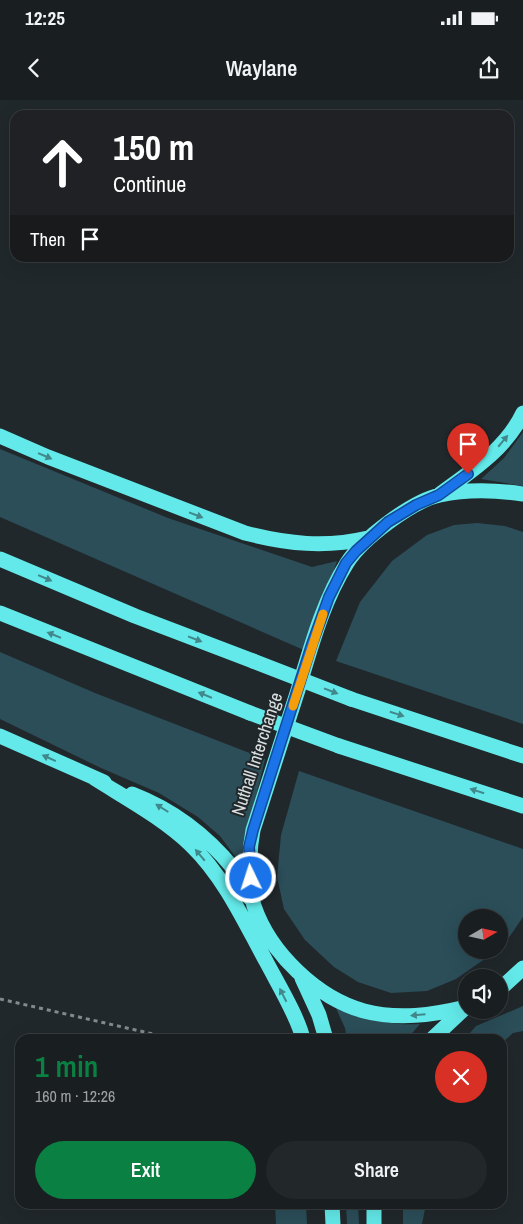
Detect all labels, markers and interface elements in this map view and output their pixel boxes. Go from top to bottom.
text: 12:25 [25,5,65,31]
text: Waylane [226,53,297,83]
icon: back [20,54,48,82]
icon: share [475,54,503,82]
text: 150 m [113,124,194,171]
icon: ahead [30,130,95,195]
text: Continue [113,169,186,199]
icon: arrive [76,225,104,253]
text: Then [30,226,66,252]
pin [447,423,489,474]
icon: arrive [454,430,482,458]
one-way arrow [497,436,509,448]
one-way arrow [38,452,52,460]
one-way arrow [189,511,203,519]
one-way arrow [38,574,53,582]
one-way arrow [46,631,61,639]
one-way arrow [188,636,203,643]
one-way arrow [324,687,339,695]
street label: Nuthall Interchange [225,689,288,819]
one-way arrow [197,691,212,699]
one-way arrow [390,710,405,718]
one-way arrow [42,754,56,762]
one-way arrow [469,787,484,794]
one-way arrow [156,803,169,812]
one-way arrow [195,849,206,861]
position arrow [224,851,276,903]
north arrow [458,909,508,959]
map controls [458,909,508,1019]
button: sound [458,969,508,1019]
one-way arrow [279,987,287,1002]
one-way arrow [410,1012,426,1020]
text: 1 min [35,1046,98,1086]
button: close [435,1051,487,1103]
text: 160 m · 12:26 [35,1085,115,1107]
button: Exit [35,1141,256,1199]
button: Share [266,1141,487,1199]

